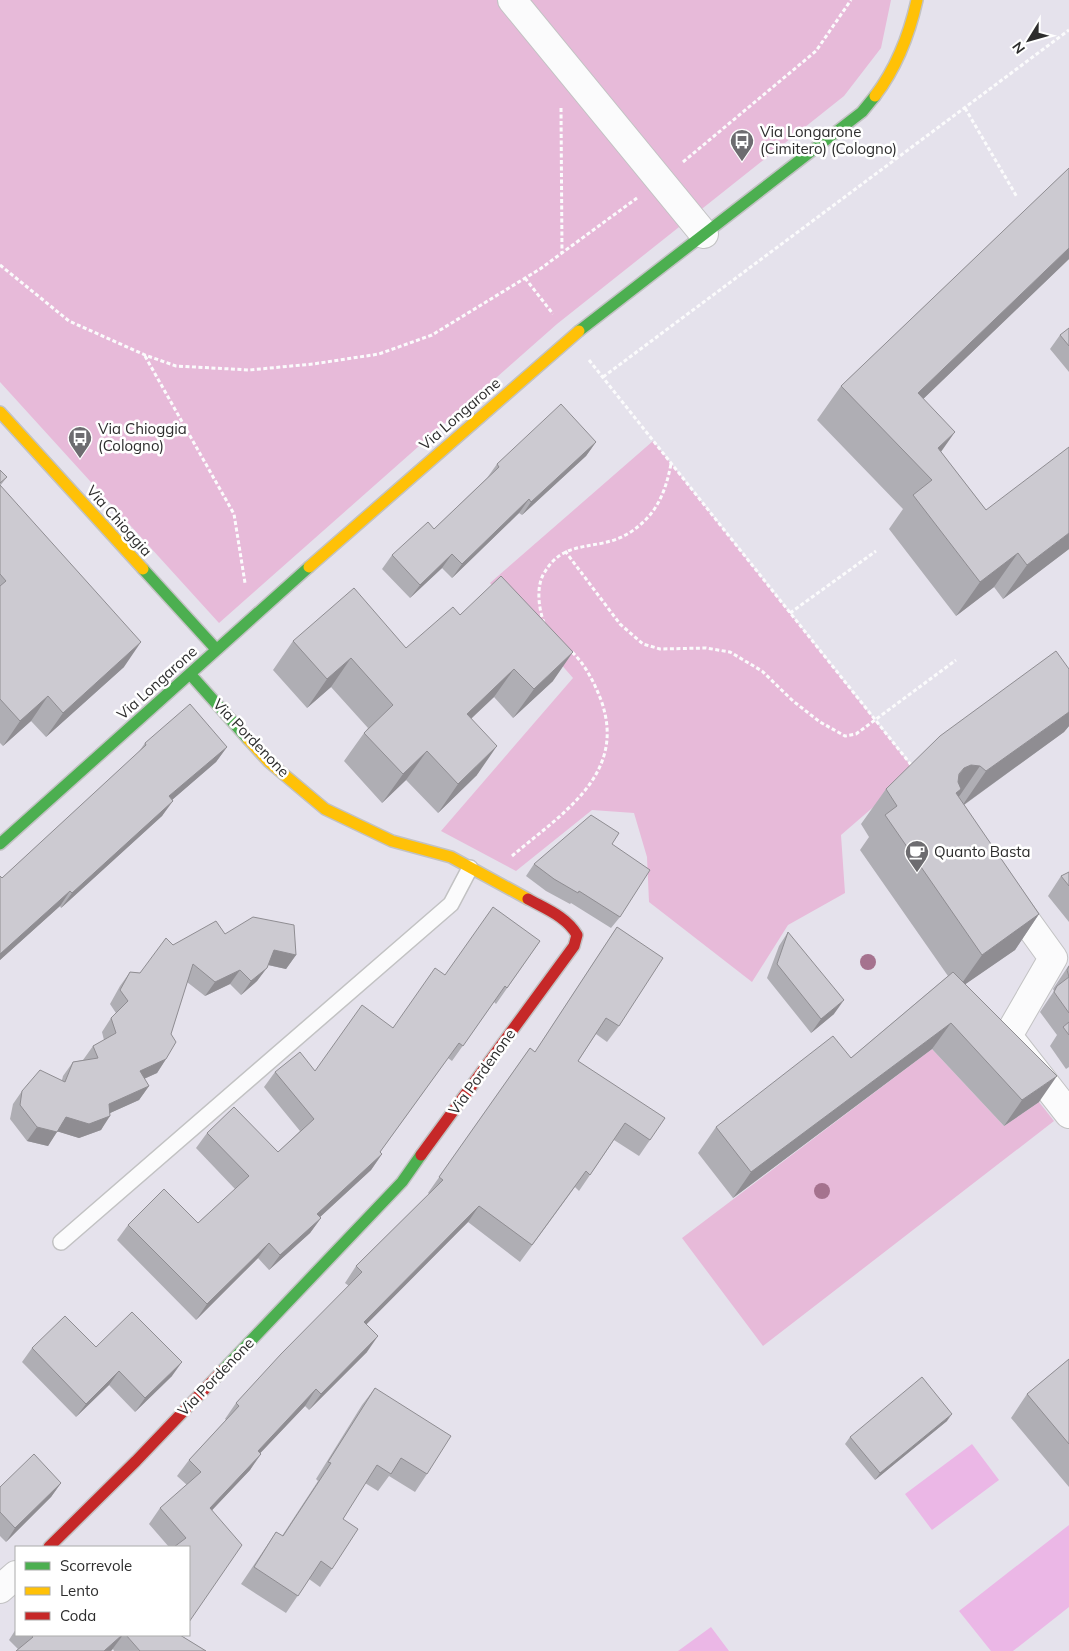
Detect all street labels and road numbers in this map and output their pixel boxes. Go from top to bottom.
street label: Via Longarone [415,373,504,454]
street label: Via Chioggia [83,481,156,560]
street label: Via Longarone [113,642,201,724]
street label: Via Pordenone [209,694,294,781]
street label: Via Pordenone [444,1025,519,1118]
street label: Via Pordenone [173,1333,258,1420]

